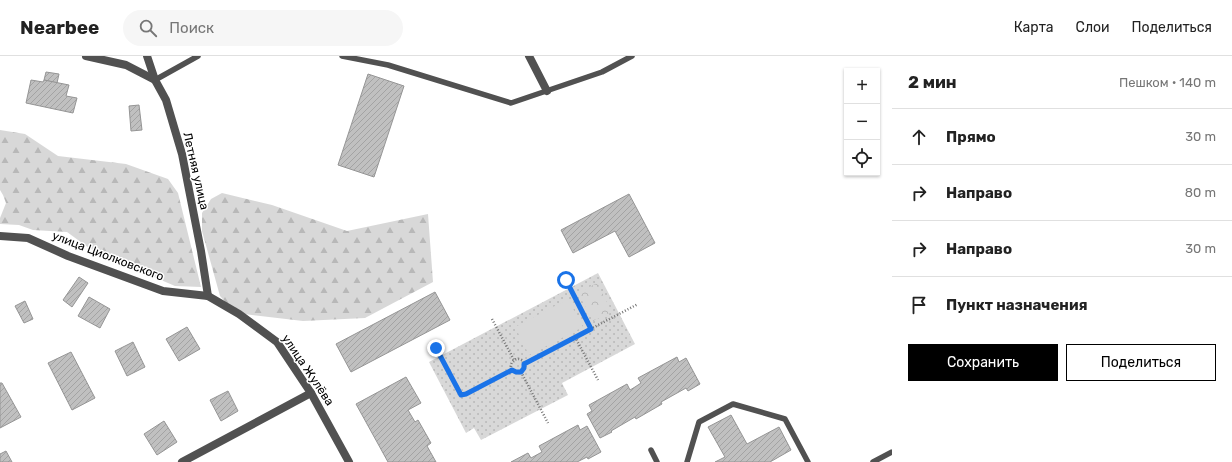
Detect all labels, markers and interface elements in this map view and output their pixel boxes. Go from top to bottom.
search box [123,10,403,46]
text: Nearbee [20,16,99,39]
icon: search [137,17,159,39]
text: Поиск [169,19,214,37]
text: Карта [1014,19,1054,36]
text: Слои [1076,19,1110,36]
text: Поделиться [1132,19,1212,36]
map controls [844,68,880,176]
button: + [844,68,880,104]
text: 2 мин [908,72,957,92]
text: Пешком · 140 m [1119,75,1216,90]
button: − [844,104,880,140]
icon: ahead [908,126,930,148]
text: Прямо [946,128,996,146]
text: 30 m [1185,129,1216,144]
street label: Летняя улица [180,131,212,211]
button: locate [844,140,880,176]
icon: right [908,182,930,204]
text: Направо [946,184,1012,202]
text: 80 m [1185,185,1216,200]
street label: улица Циолковского [50,228,166,284]
icon: right [908,238,930,260]
text: Направо [946,240,1012,258]
text: 30 m [1185,241,1216,256]
route start [557,271,575,289]
icon: arrive [908,294,930,316]
text: Пункт назначения [946,296,1088,314]
street label: улица Жулёва [279,332,337,408]
route end [427,339,445,357]
button: Сохранить [908,344,1058,381]
button: Поделиться [1066,344,1216,381]

